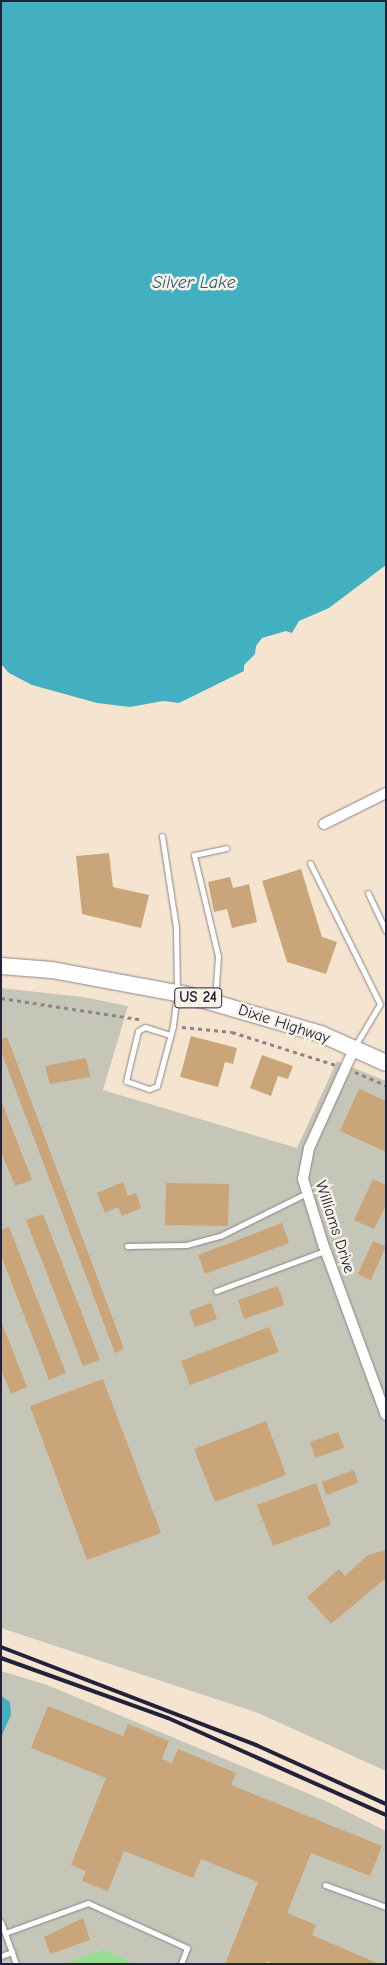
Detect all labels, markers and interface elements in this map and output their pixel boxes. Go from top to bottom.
water label: Silver Lake [152,272,236,294]
road number: US 24 [173,986,223,1010]
street label: Dixie Highway [236,1000,332,1048]
street label: Williams Drive [311,1178,359,1276]

